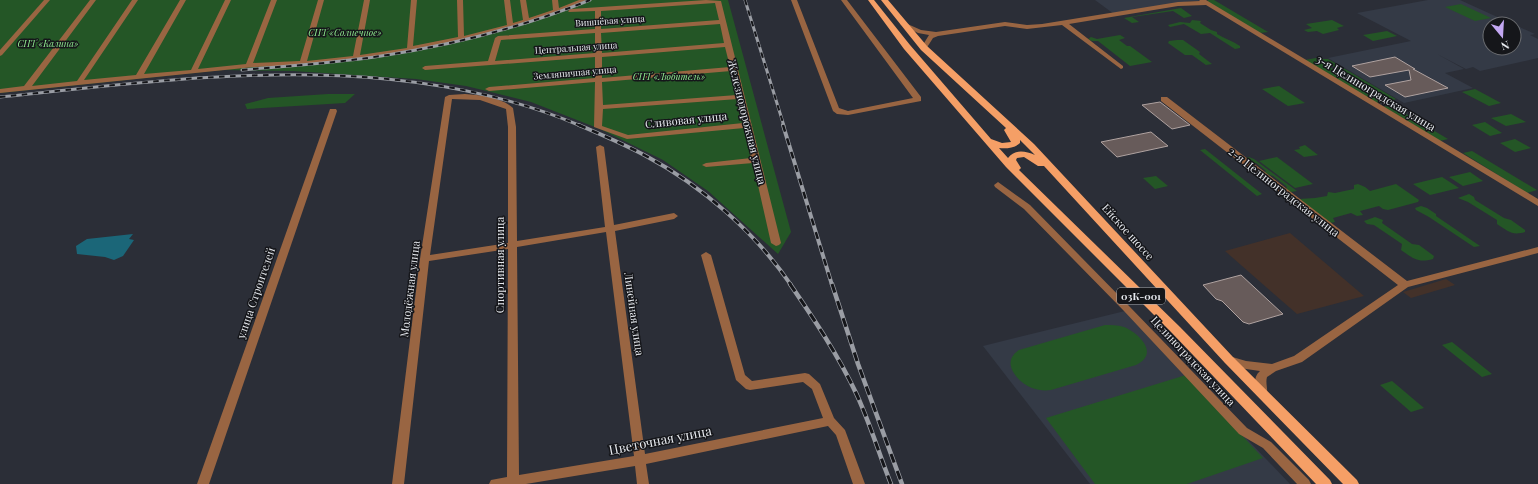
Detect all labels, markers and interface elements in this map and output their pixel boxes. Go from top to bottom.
street label: Вишнёвая улица [575,12,646,28]
north arrow [1482,16,1522,56]
park label: СНТ «Солнечное» [308,26,382,38]
park label: СНТ «Калина» [17,37,79,49]
street label: Центральная улица [534,38,618,56]
text: N [1499,38,1511,54]
street label: 3-я Целиноградская улица [1314,51,1439,134]
street label: Железнодорожная улица [725,58,770,187]
street label: Земляничная улица [533,62,617,82]
park label: СНТ «Любитель» [633,70,706,82]
street label: Сливовая улица [644,108,728,131]
street label: 2-я Целиноградская улица [1226,144,1343,240]
street label: Ейское шоссе [1099,200,1158,263]
street label: Спортивная улица [492,216,507,313]
street label: Молодёжная улица [396,239,423,338]
street label: улица Строителей [233,245,278,341]
street label: Линейная улица [621,270,648,357]
road number: 03К-001 [1117,288,1165,304]
street label: Целиноградская улица [1148,313,1239,409]
street label: Цветочная улица [607,421,713,458]

